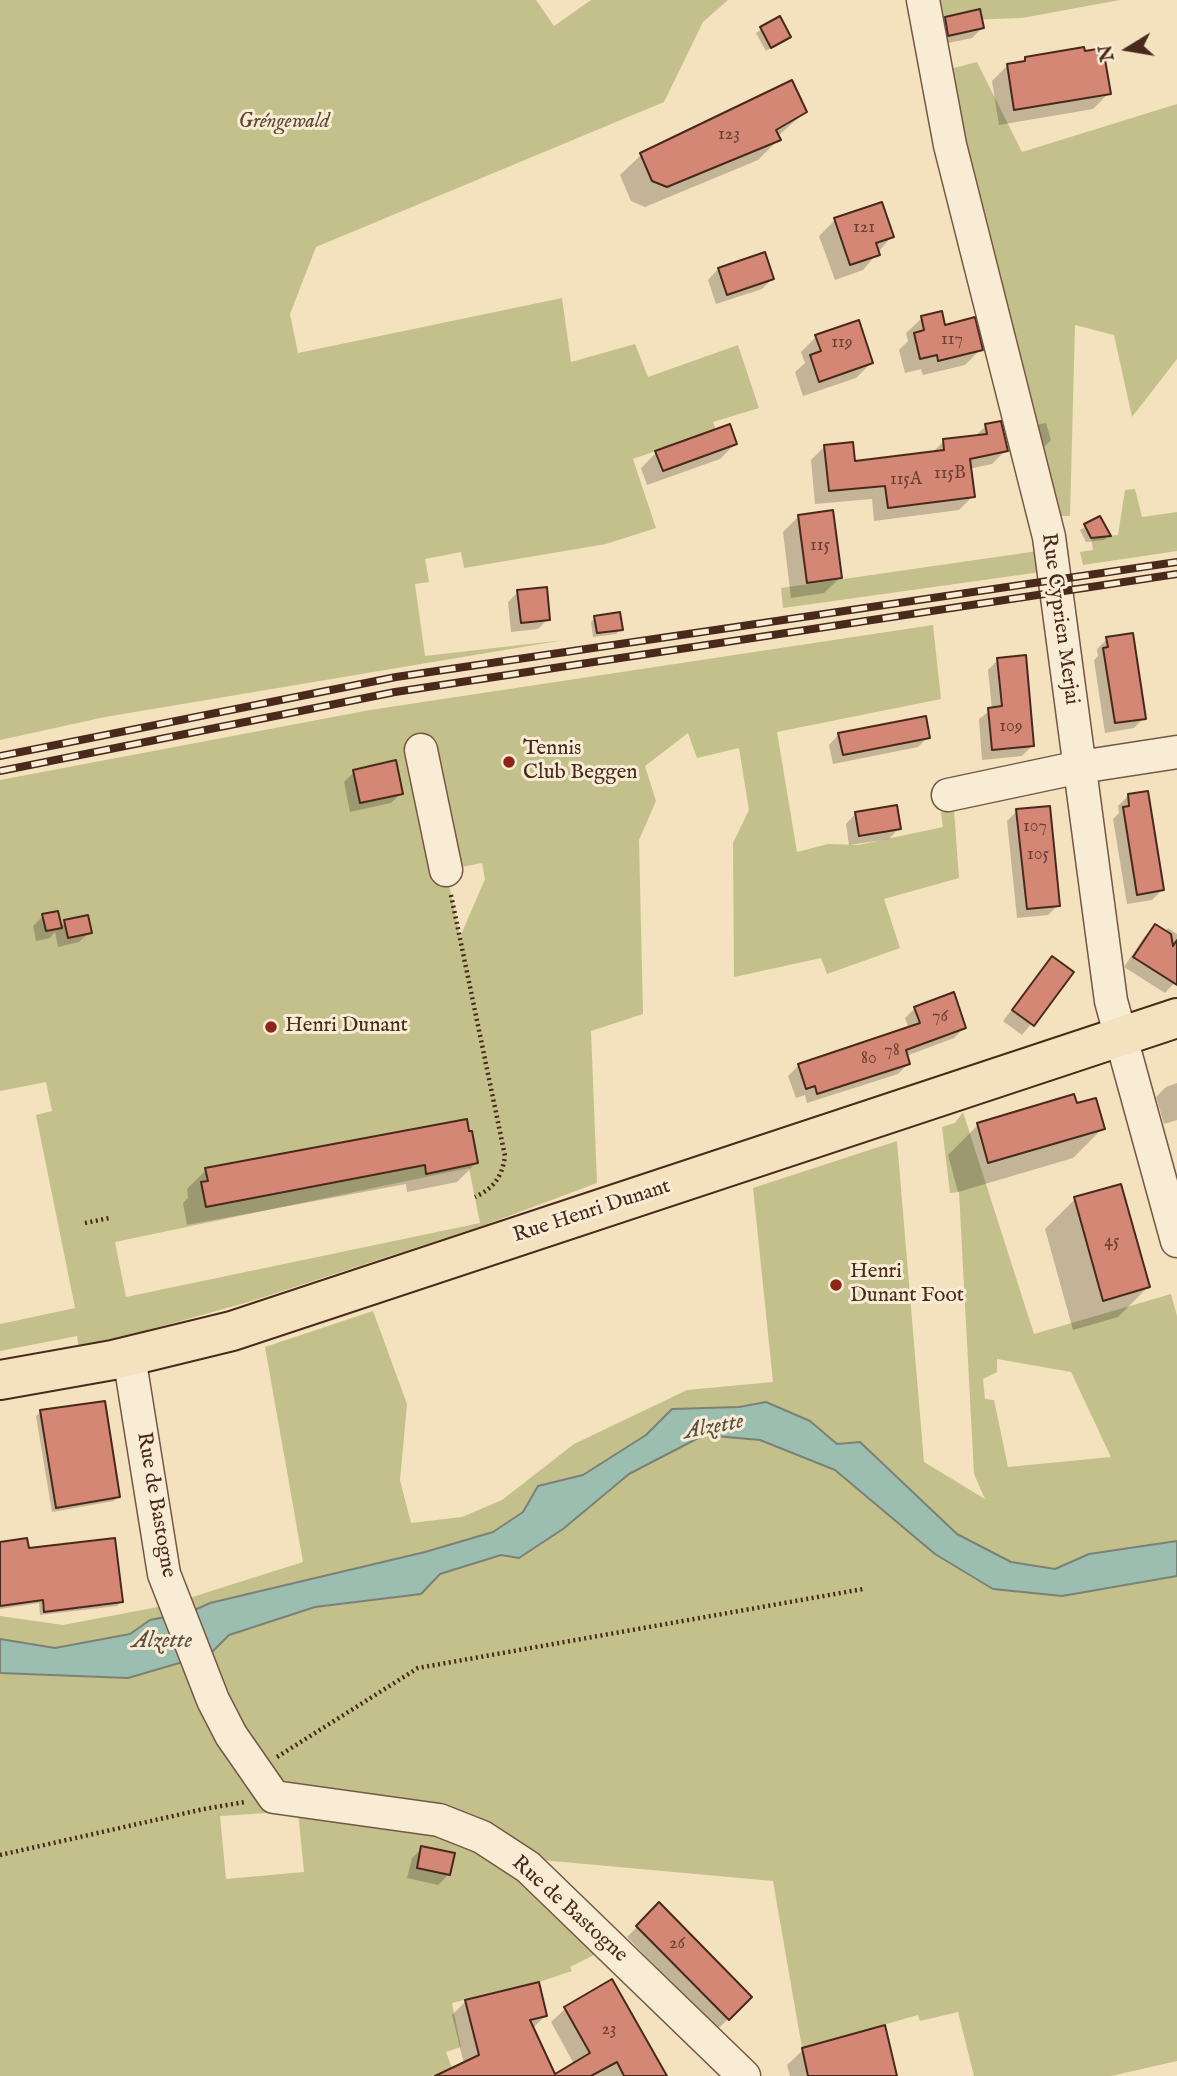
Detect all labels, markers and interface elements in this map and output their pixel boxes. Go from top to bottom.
north arrow [1093,14,1163,84]
text: N [1094,43,1121,63]
park label: Gréngewald [238,110,330,136]
house number: 123 [718,124,740,146]
house number: 121 [853,217,875,239]
house number: 117 [941,329,963,351]
house number: 119 [831,332,853,354]
house number: 115B [934,463,966,485]
house number: 115A [890,469,922,491]
street label: Rue Cyprien Merjai [1034,532,1084,706]
house number: 115 [810,535,830,557]
house number: 109 [999,716,1023,738]
place label: Tennis Club Beggen [523,737,637,787]
marker: Tennis Club Beggen [501,754,517,770]
house number: 107 [1023,816,1047,838]
house number: 105 [1027,844,1049,866]
house number: 76 [932,1006,948,1028]
place label: Henri Dunant [285,1014,408,1040]
marker: Henri Dunant [263,1019,279,1035]
house number: 78 [884,1040,900,1062]
house number: 80 [861,1048,877,1070]
street label: Rue Henri Dunant [510,1175,674,1249]
house number: 45 [1104,1231,1120,1253]
place label: Henri Dunant Foot [850,1260,964,1310]
marker: Henri Dunant Foot [828,1277,844,1293]
water label: Alzette [682,1409,746,1447]
street label: Rue de Bastogne [130,1430,180,1580]
water label: Alzette [132,1628,192,1656]
street label: Rue de Bastogne [506,1851,632,1969]
house number: 26 [669,1933,685,1955]
house number: 23 [601,2019,617,2041]

